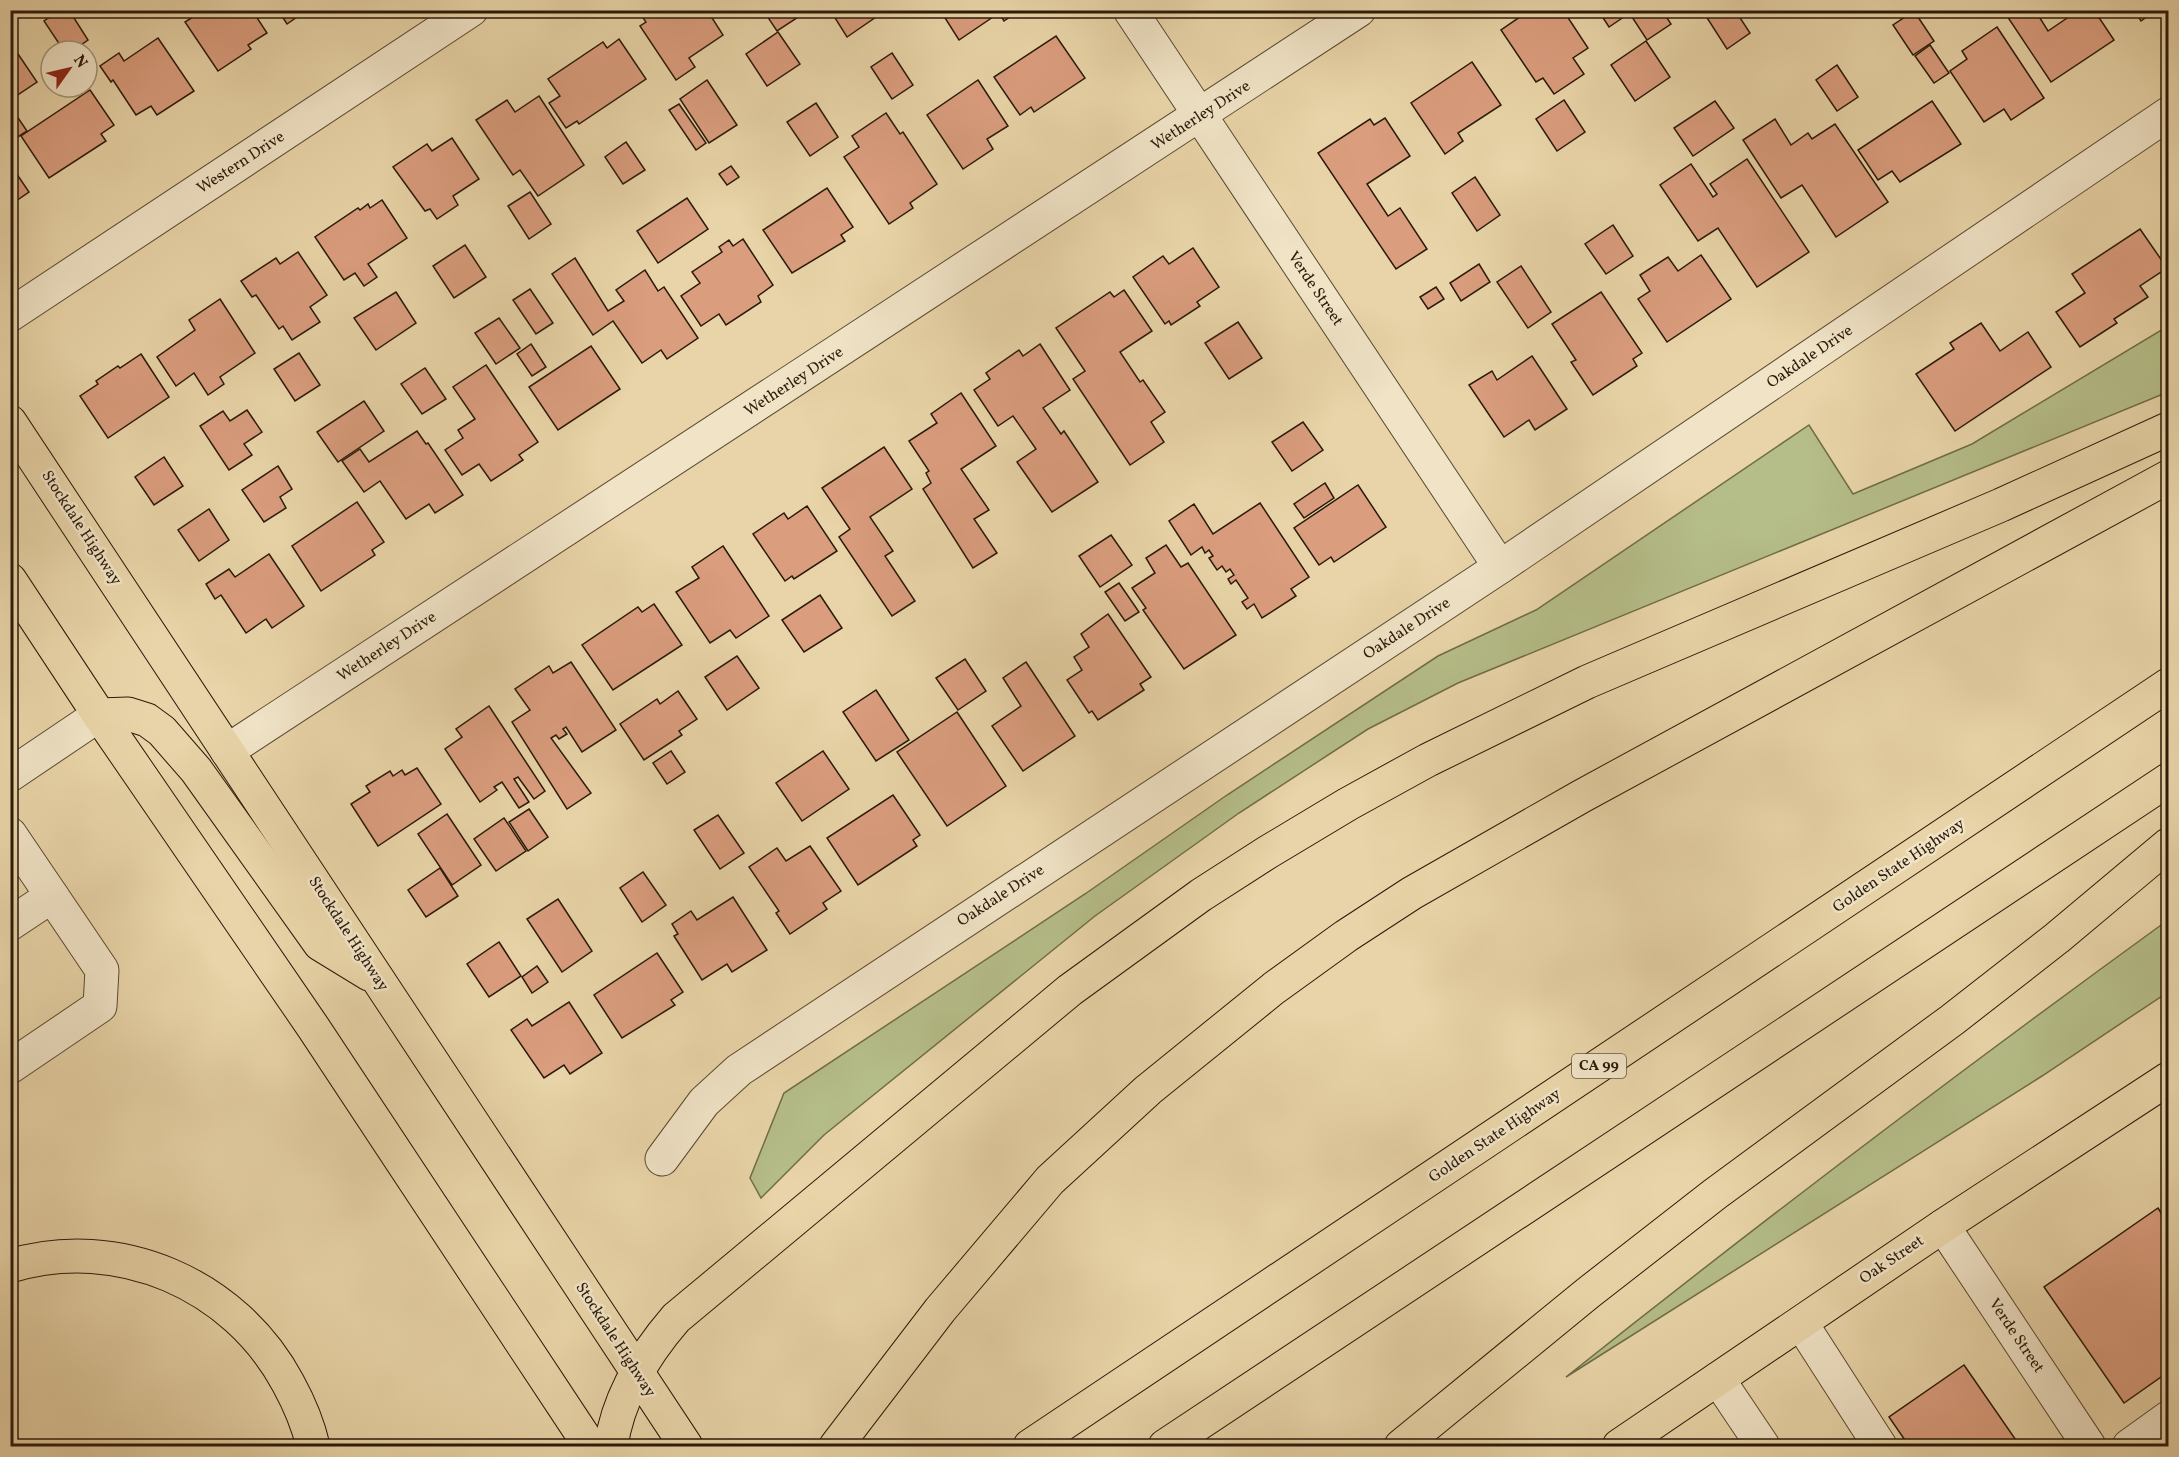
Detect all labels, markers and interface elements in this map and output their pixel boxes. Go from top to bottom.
north arrow [39,39,99,99]
text: N [67,51,92,73]
street label: Wetherley Drive [1147,76,1255,156]
street label: Western Drive [193,126,289,200]
street label: Verde Street [1282,247,1348,331]
street label: Oakdale Drive [1762,320,1858,394]
street label: Wetherley Drive [740,342,848,422]
street label: Stockdale Highway [36,466,127,590]
street label: Oakdale Drive [1359,593,1455,665]
street label: Wetherley Drive [333,607,441,687]
street label: Golden State Highway [1829,813,1970,918]
street label: Oakdale Drive [953,860,1049,932]
street label: Stockdale Highway [303,872,394,996]
road number: CA 99 [1572,1054,1626,1078]
street label: Golden State Highway [1425,1083,1566,1188]
street label: Oak Street [1855,1230,1929,1290]
street label: Stockdale Highway [570,1278,661,1402]
street label: Verde Street [1983,1294,2049,1378]

